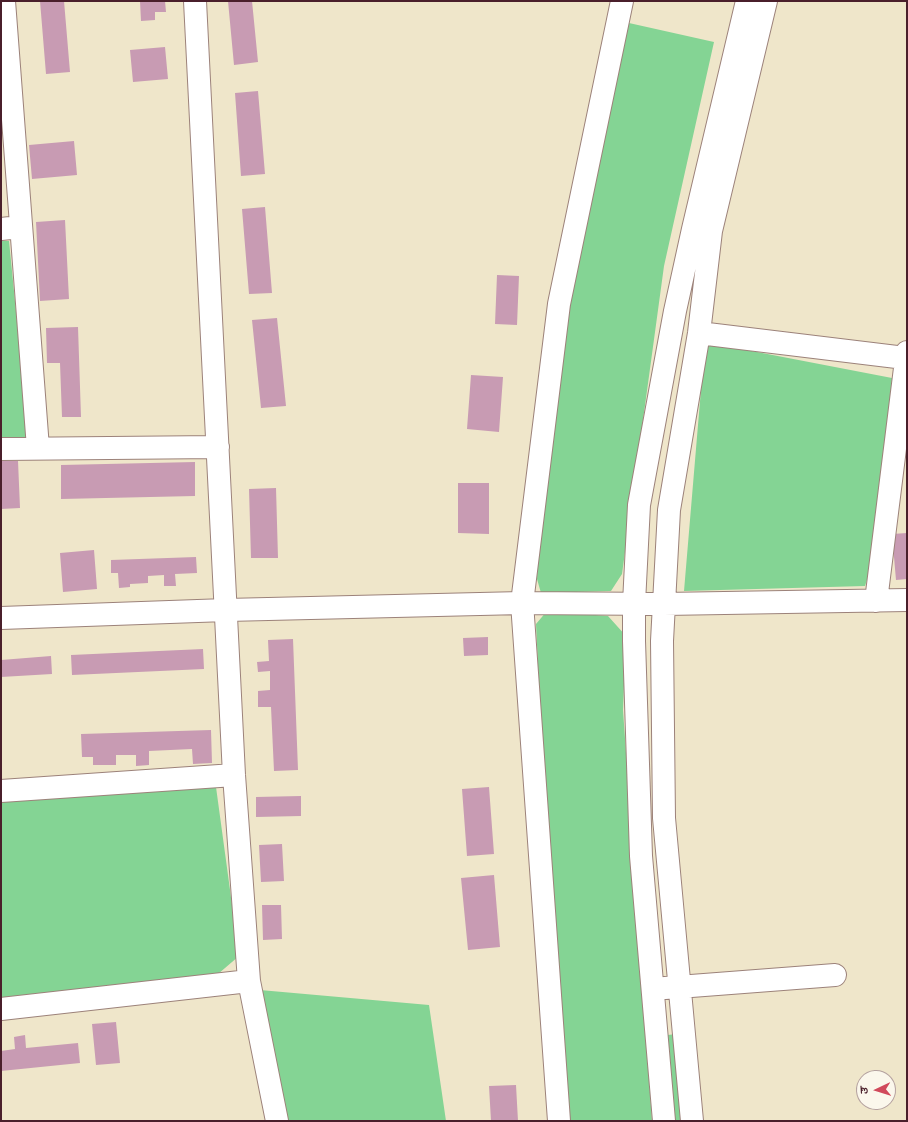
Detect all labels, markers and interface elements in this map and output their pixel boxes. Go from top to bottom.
north arrow [856,1070,896,1110]
text: उ [856,1087,874,1095]

